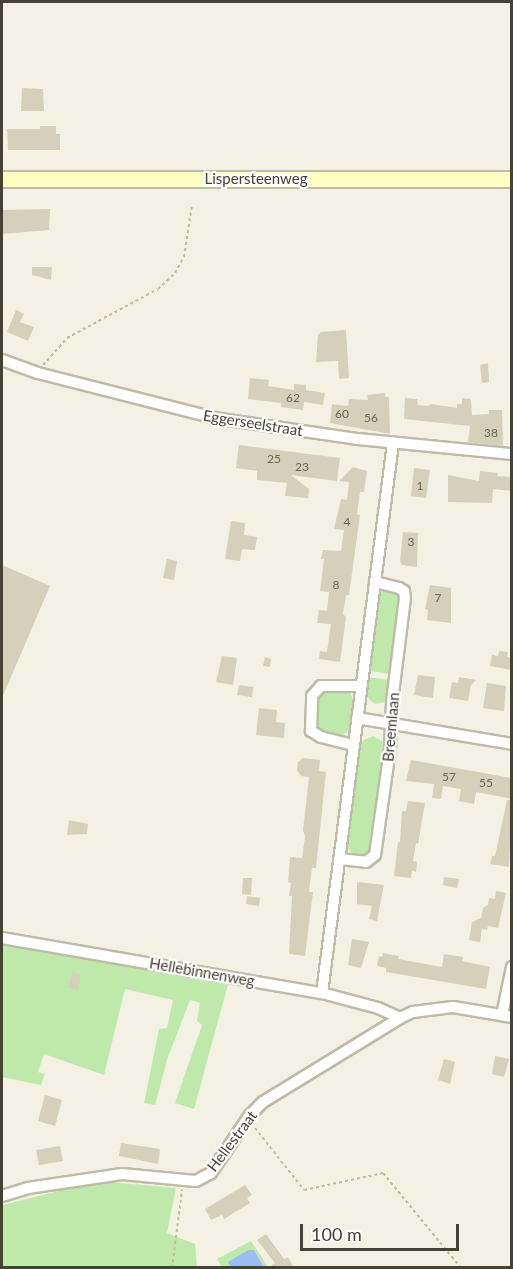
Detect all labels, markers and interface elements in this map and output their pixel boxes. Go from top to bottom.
street label: Lispersteenweg [205,170,307,188]
house number: 62 [286,391,300,405]
street label: Eggerseelstraat [202,406,304,440]
house number: 60 [335,407,349,421]
house number: 56 [364,411,378,425]
house number: 38 [484,426,498,440]
house number: 25 [267,452,281,466]
house number: 23 [295,460,309,474]
house number: 1 [417,479,423,493]
house number: 4 [344,515,350,529]
house number: 3 [408,535,414,549]
house number: 8 [333,578,339,592]
house number: 7 [435,591,441,605]
street label: Breemlaan [379,692,403,762]
house number: 57 [442,770,456,784]
house number: 55 [479,776,493,790]
street label: Hellebinnenweg [148,954,256,990]
street label: Hellestraat [203,1107,261,1175]
scale bar [303,1212,462,1250]
text: 100 m [311,1223,362,1245]

